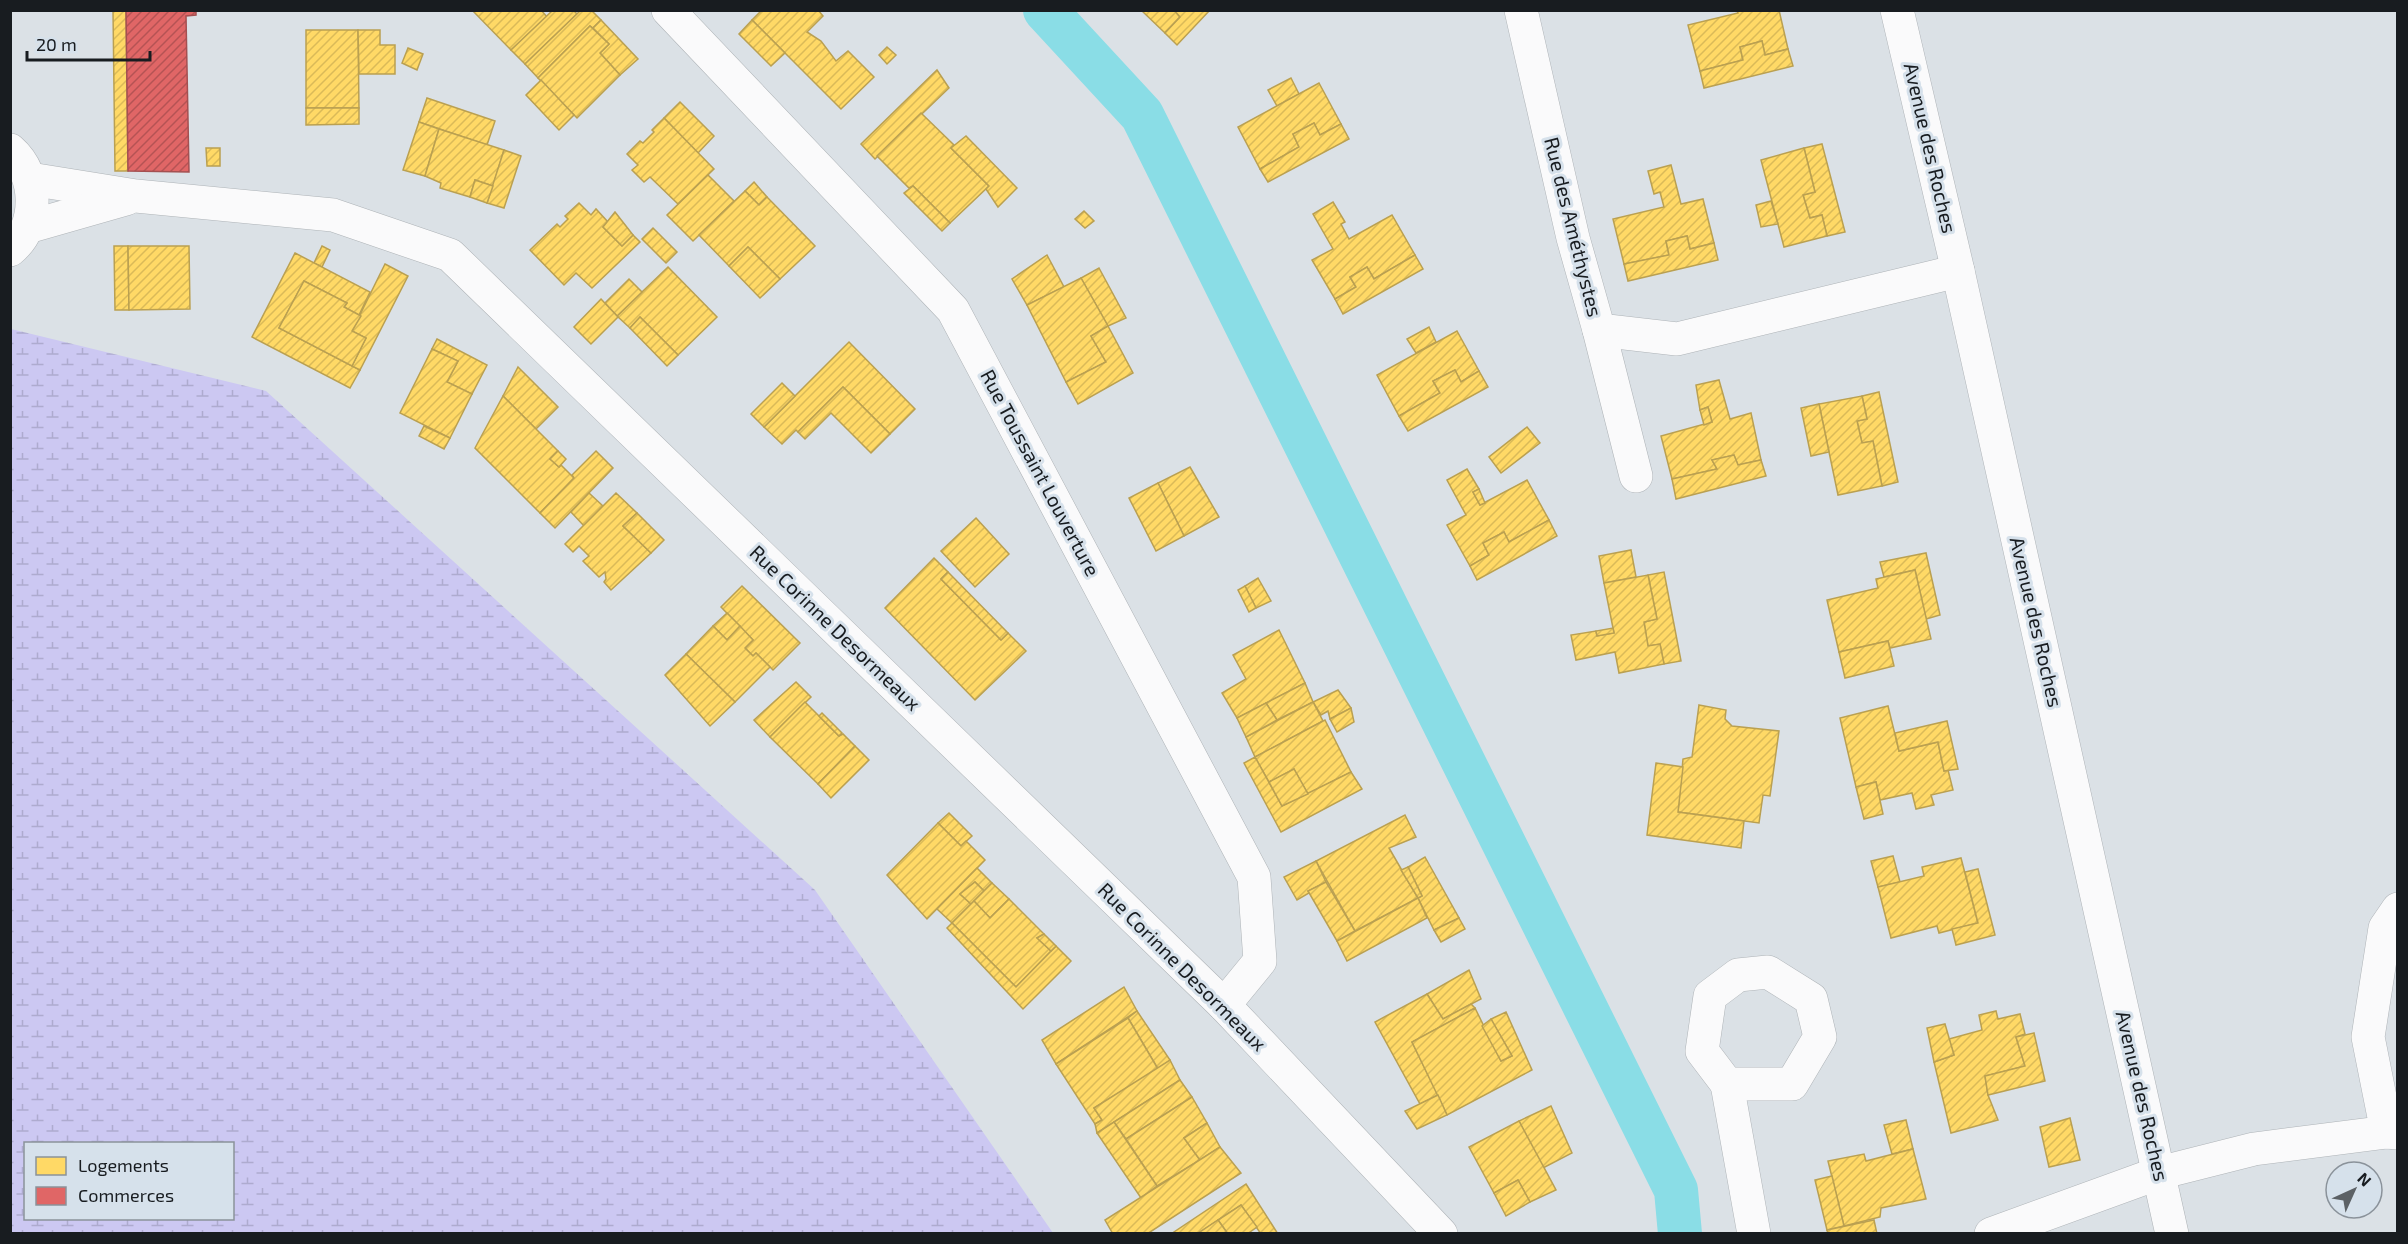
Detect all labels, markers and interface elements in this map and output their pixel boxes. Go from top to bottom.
scale bar [27,24,150,62]
text: 20 m [36,33,77,55]
street label: Avenue des Roches [1900,60,1962,235]
street label: Rue des Améthystes [1540,134,1608,319]
street label: Rue Toussaint Louverture [976,365,1106,580]
street label: Avenue des Roches [2006,534,2068,709]
street label: Rue Corinne Desormeaux [745,539,926,715]
street label: Rue Corinne Desormeaux [1094,877,1272,1056]
street label: Avenue des Roches [2112,1008,2174,1183]
legend [24,1142,234,1220]
text: Logements [78,1154,169,1176]
north arrow [2324,1160,2384,1220]
text: N [2354,1168,2376,1190]
text: Commerces [78,1184,174,1206]

